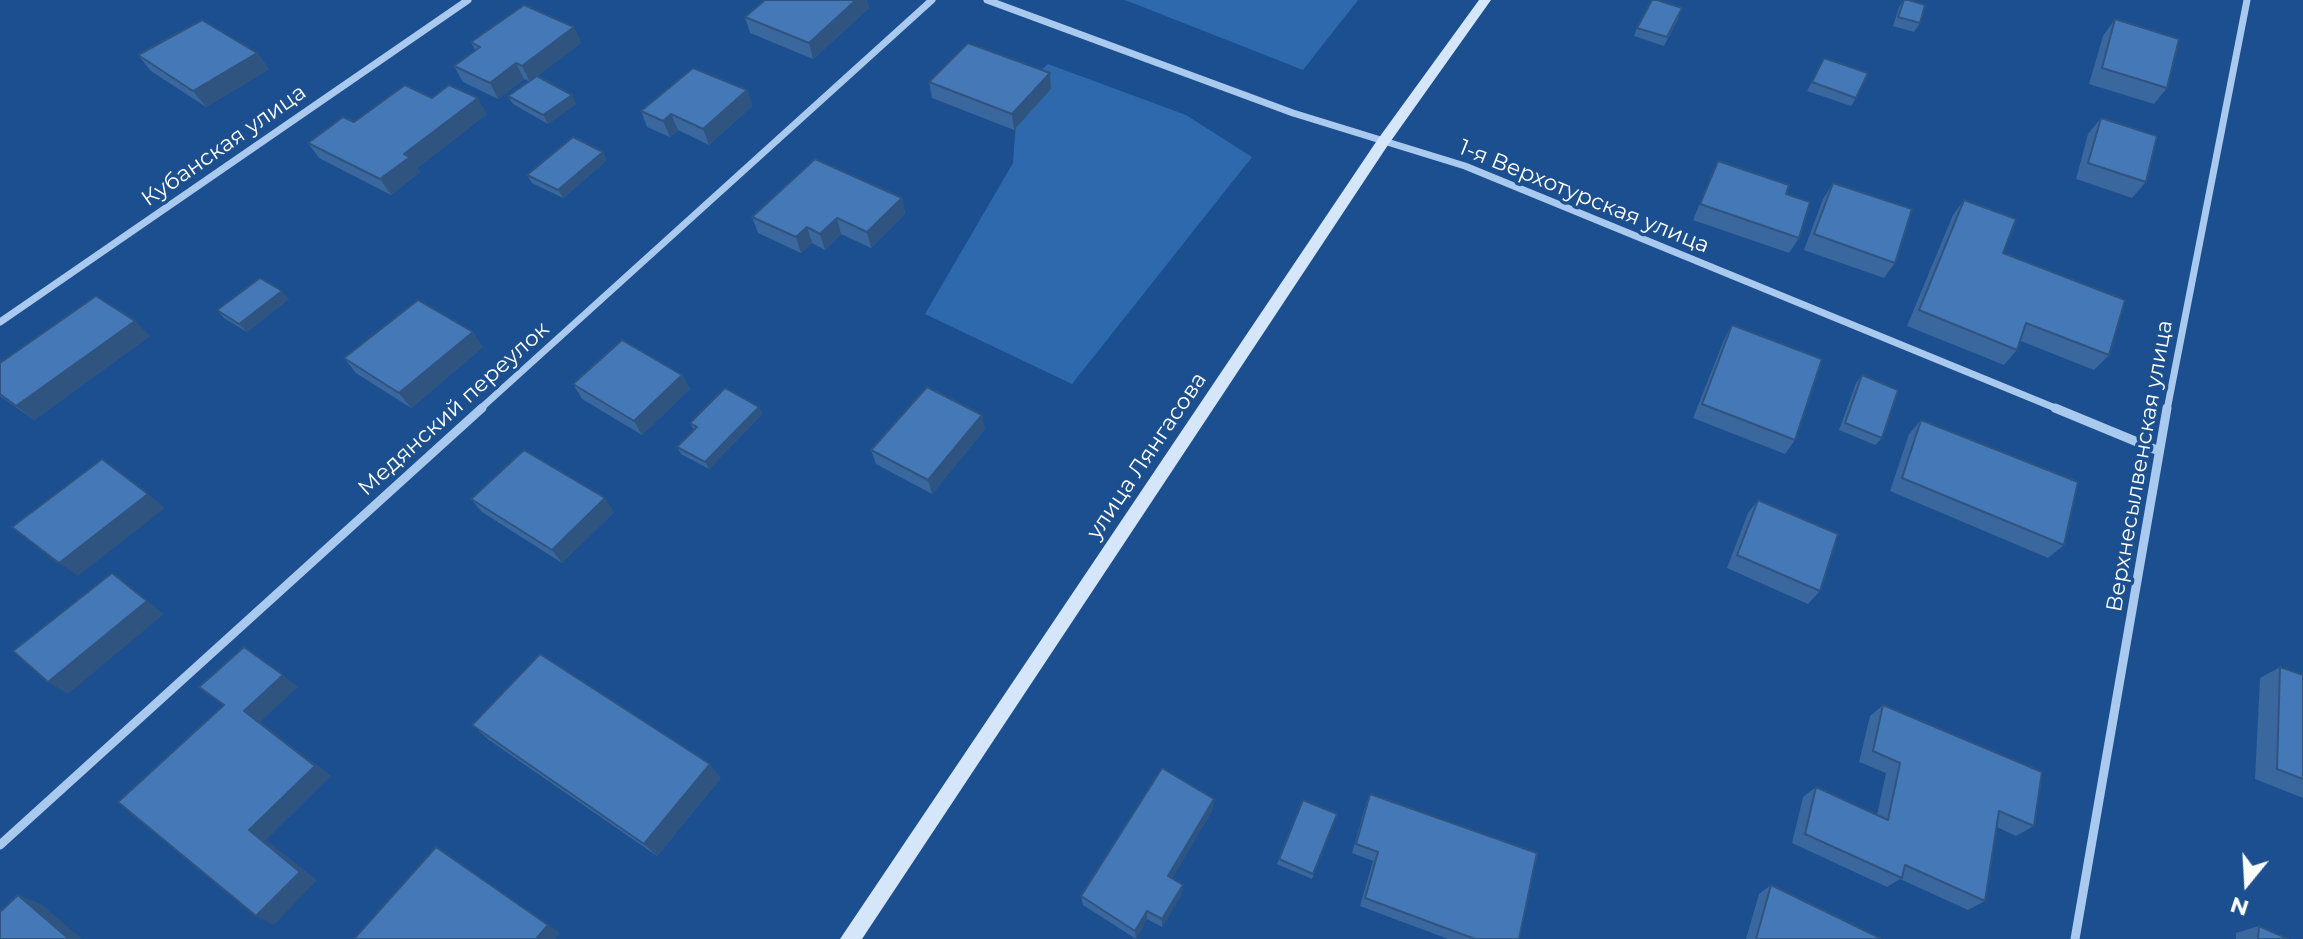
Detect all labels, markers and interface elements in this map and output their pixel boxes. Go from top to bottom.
street label: Кубанская улица [137,79,311,213]
street label: 1-я Верхотурская улица [1455,135,1713,259]
street label: Медянский переулок [353,316,555,502]
street label: Верхнесылвенская улица [2101,318,2179,614]
street label: улица Лянгасова [1081,368,1213,544]
north arrow [2207,843,2287,923]
text: N [2227,891,2252,922]

